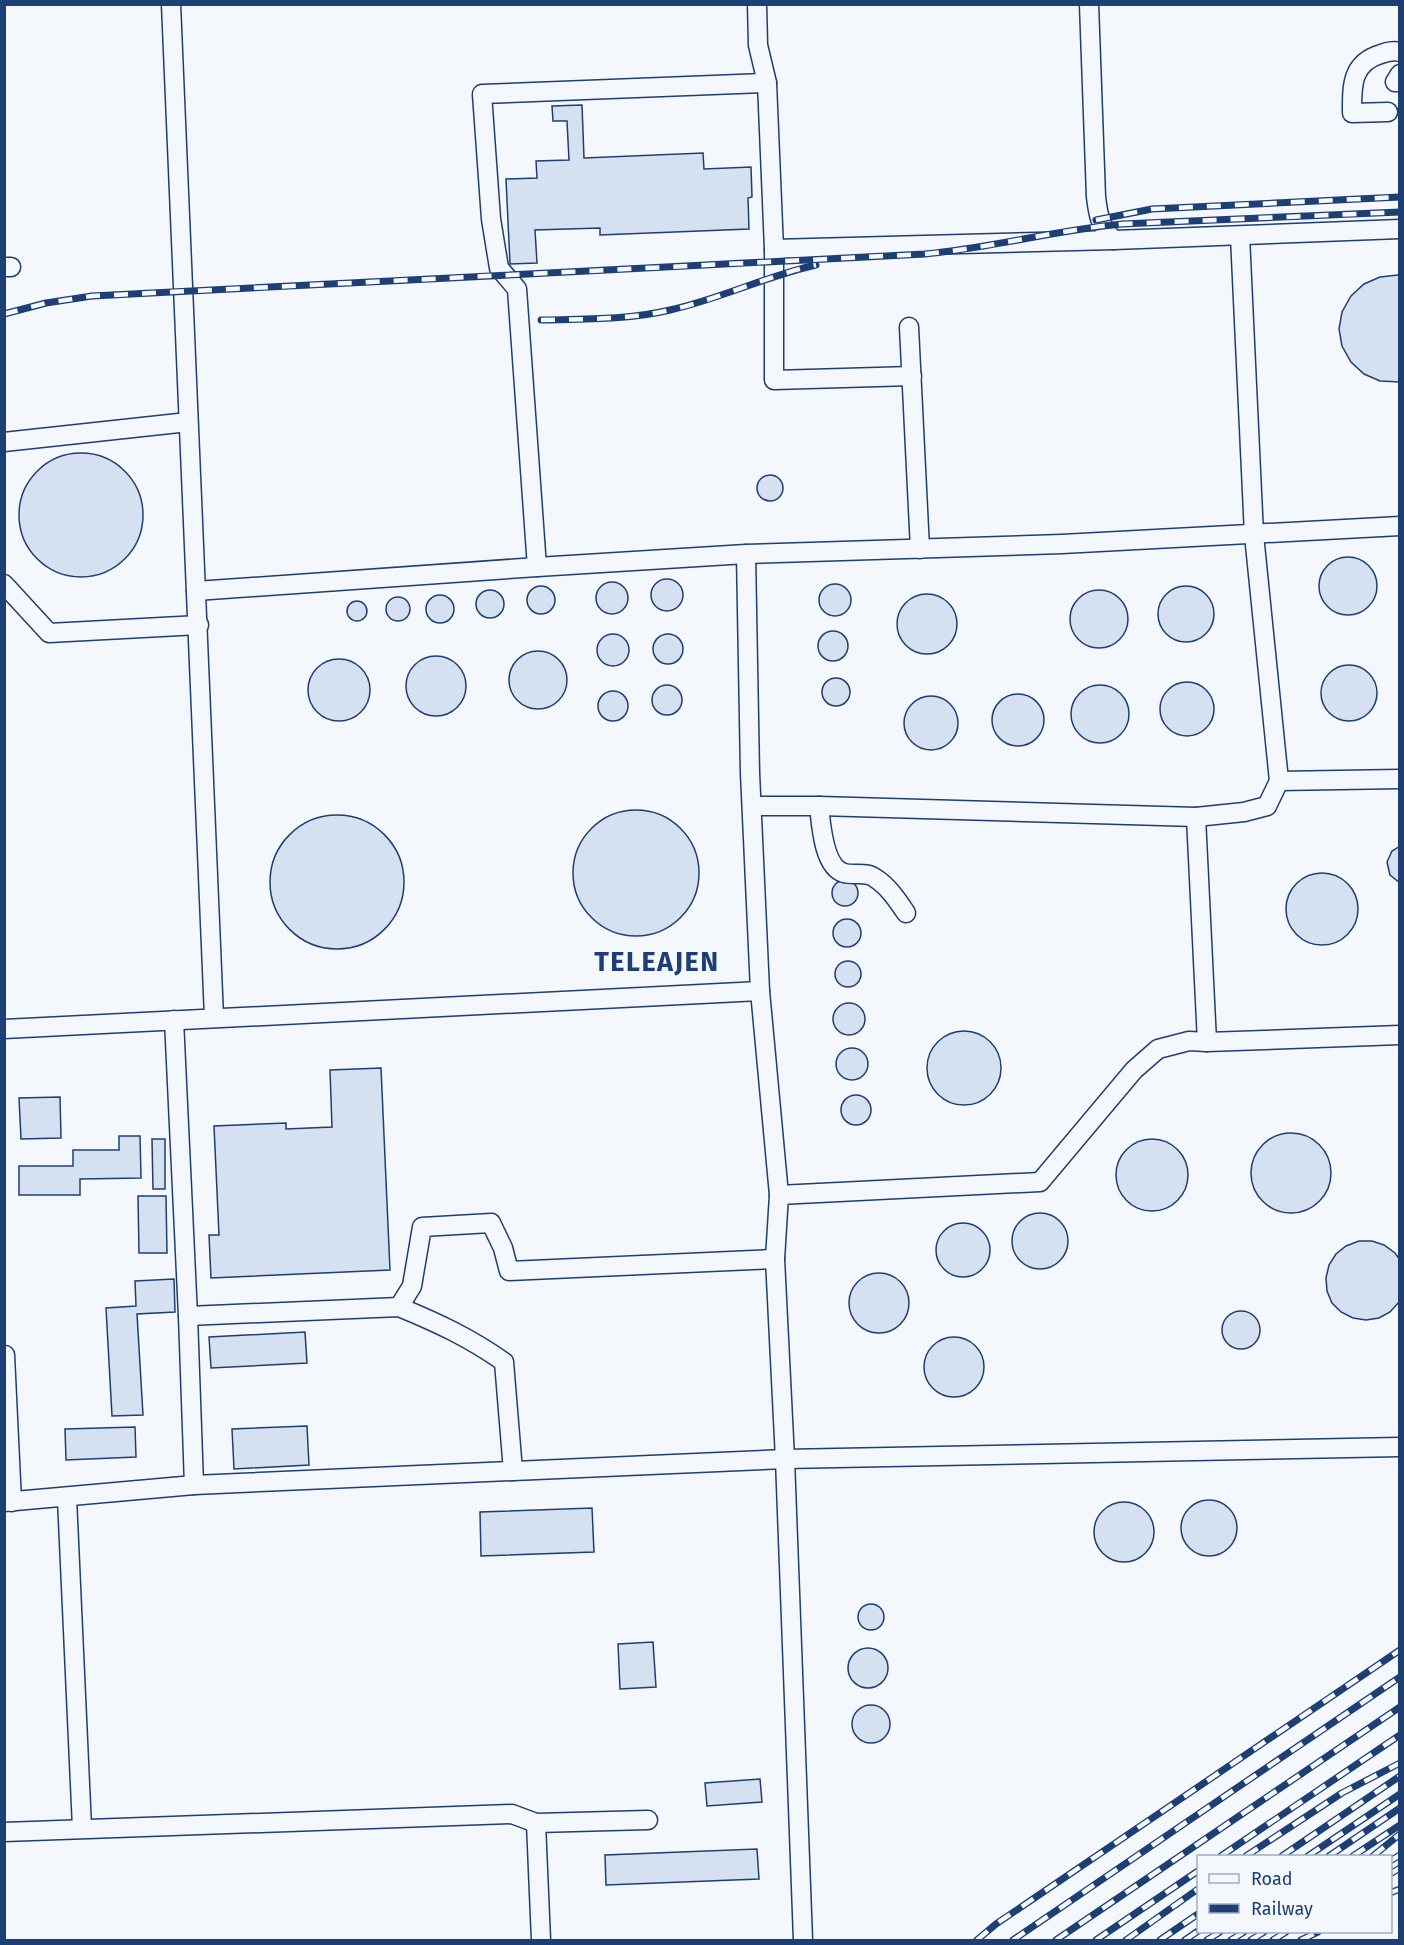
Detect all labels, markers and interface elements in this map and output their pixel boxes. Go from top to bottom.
district label: TELEAJEN [594,946,720,978]
legend [1197,1855,1392,1933]
text: Road [1251,1868,1293,1890]
text: Railway [1251,1898,1313,1920]

